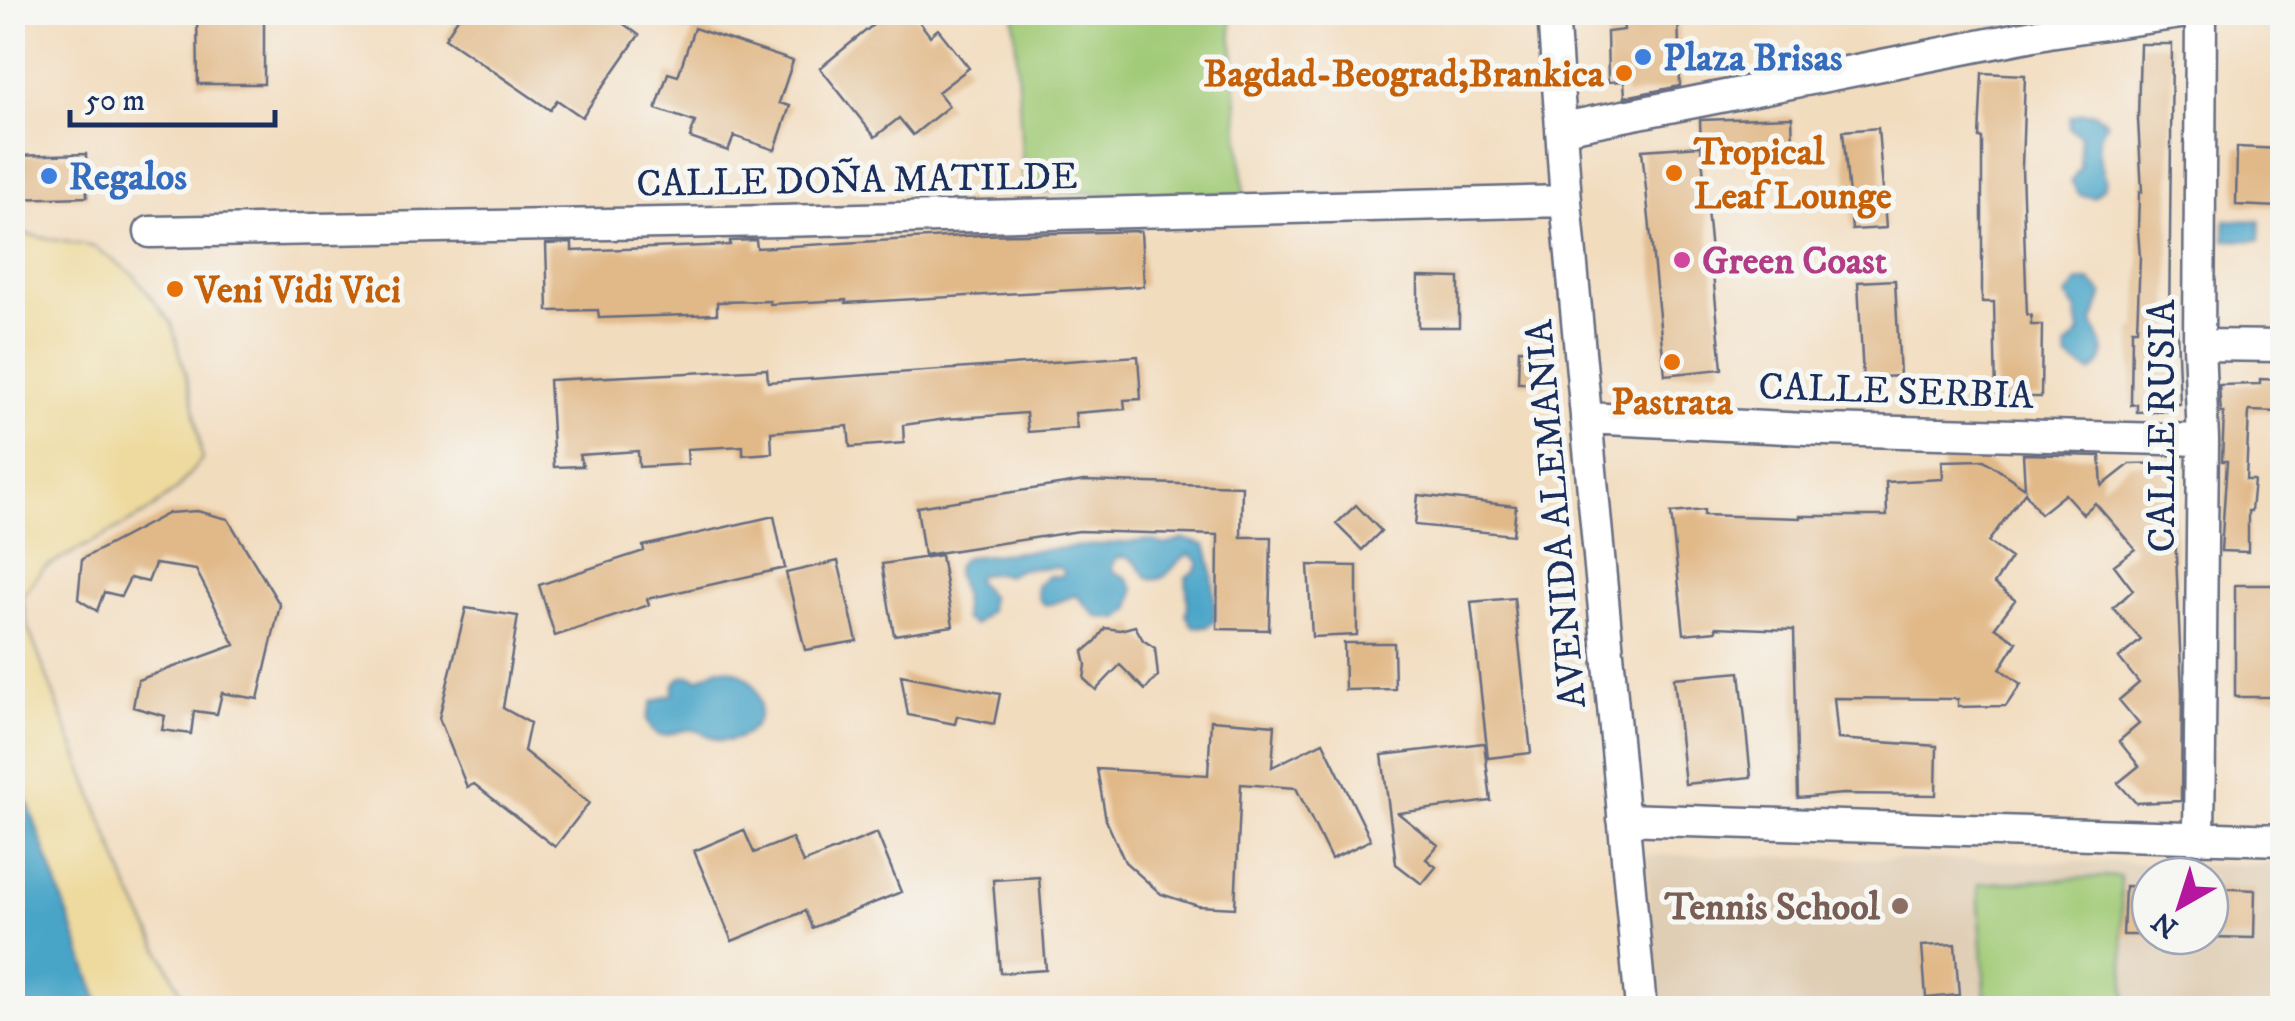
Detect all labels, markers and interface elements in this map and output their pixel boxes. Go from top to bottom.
place label: Plaza Brisas [1663,35,1843,83]
marker: Plaza Brisas [1632,46,1654,68]
place label: Bagdad-Beograd;Brankica [1203,51,1605,99]
marker: Bagdad-Beograd;Brankica [1613,62,1635,84]
scale bar [70,65,275,127]
text: 50 m [85,83,145,120]
place label: Tropical Leaf Lounge [1693,129,1892,221]
street label: CALLE DOÑA MATILDE [636,153,1078,209]
place label: Regalos [69,154,187,202]
marker: Tropical Leaf Lounge [1663,162,1685,184]
marker: Regalos [38,165,60,187]
place label: Green Coast [1702,238,1887,286]
marker: Green Coast [1671,249,1693,271]
place label: Veni Vidi Vici [193,267,401,315]
marker: Veni Vidi Vici [164,278,186,300]
street label: CALLE RUSIA [2139,299,2187,553]
street label: AVENIDA ALEMANIA [1516,317,1598,710]
marker: Pastrata [1661,351,1683,373]
street label: CALLE SERBIA [1758,363,2035,421]
place label: Pastrata [1611,379,1734,427]
north arrow [2130,856,2230,956]
place label: Tennis School [1664,884,1881,932]
marker: Tennis School [1889,895,1911,917]
text: N [2145,903,2185,945]

